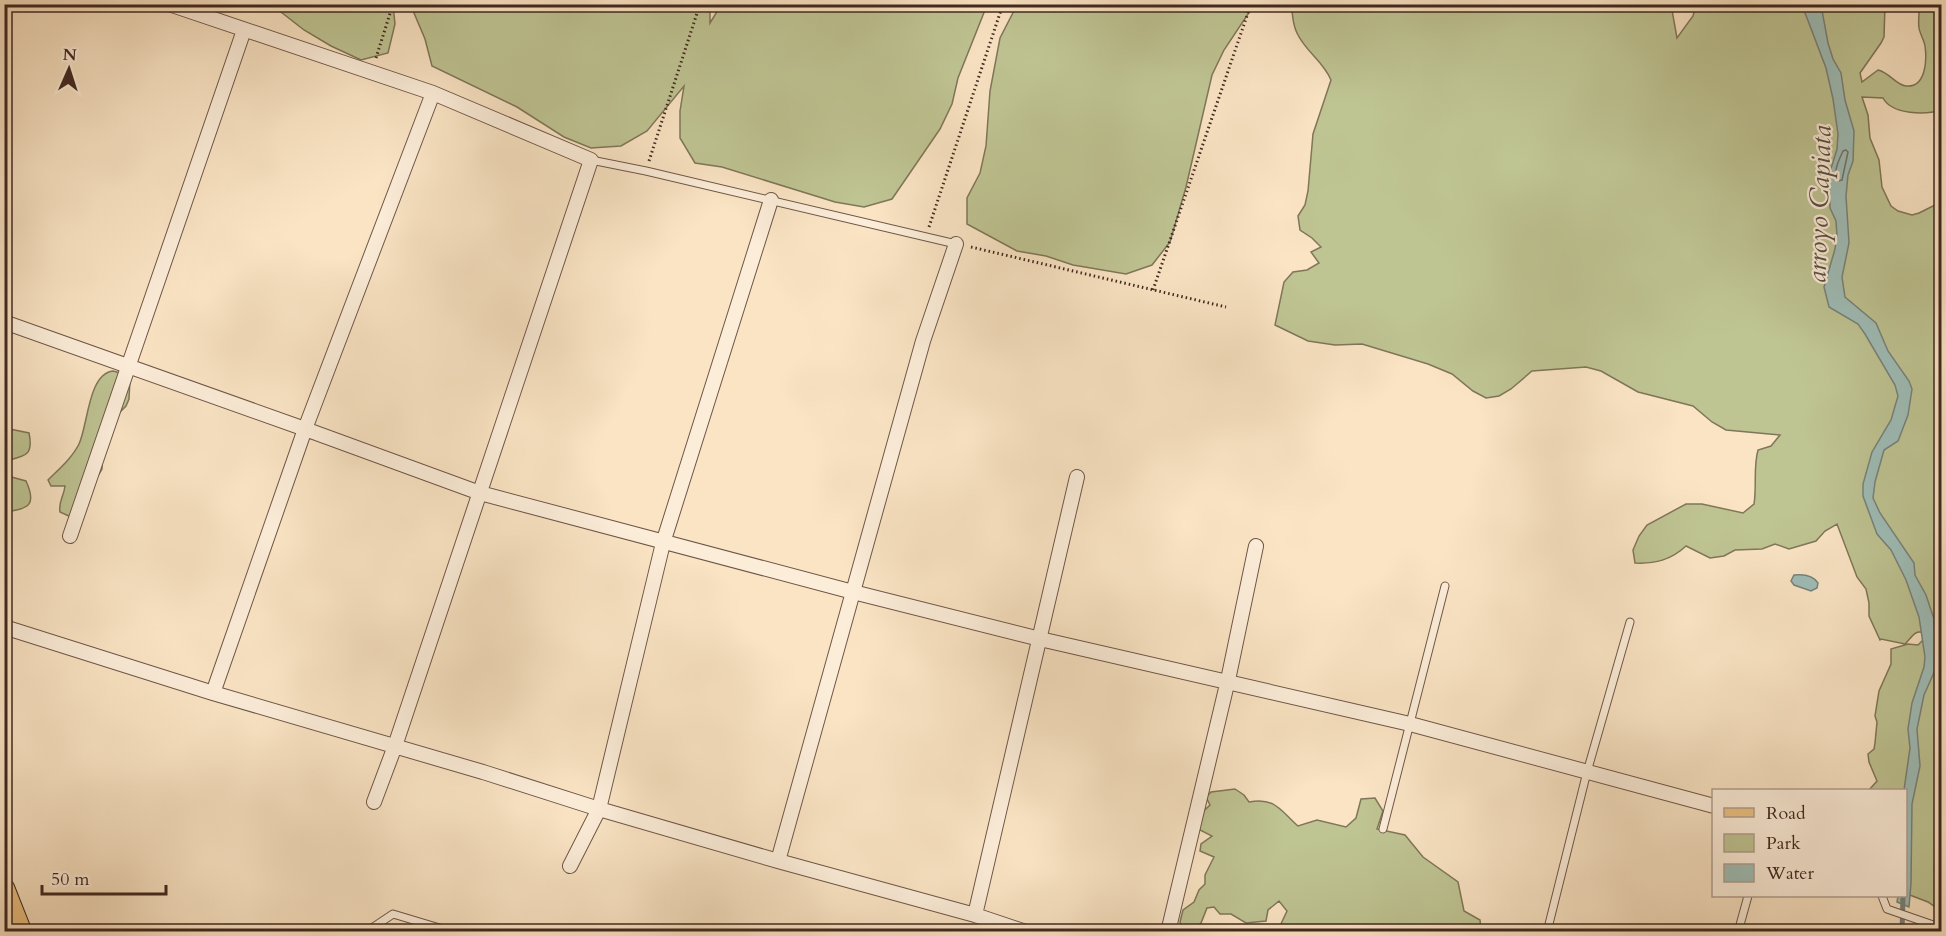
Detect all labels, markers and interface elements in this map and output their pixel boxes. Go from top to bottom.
north arrow [39,39,99,99]
text: N [62,44,77,66]
water label: arroyo Capiata [1798,124,1841,284]
legend [1712,789,1907,897]
text: Road [1766,801,1806,826]
text: Park [1766,831,1801,856]
scale bar [42,858,166,896]
text: Water [1765,861,1815,886]
text: 50 m [51,867,90,892]

